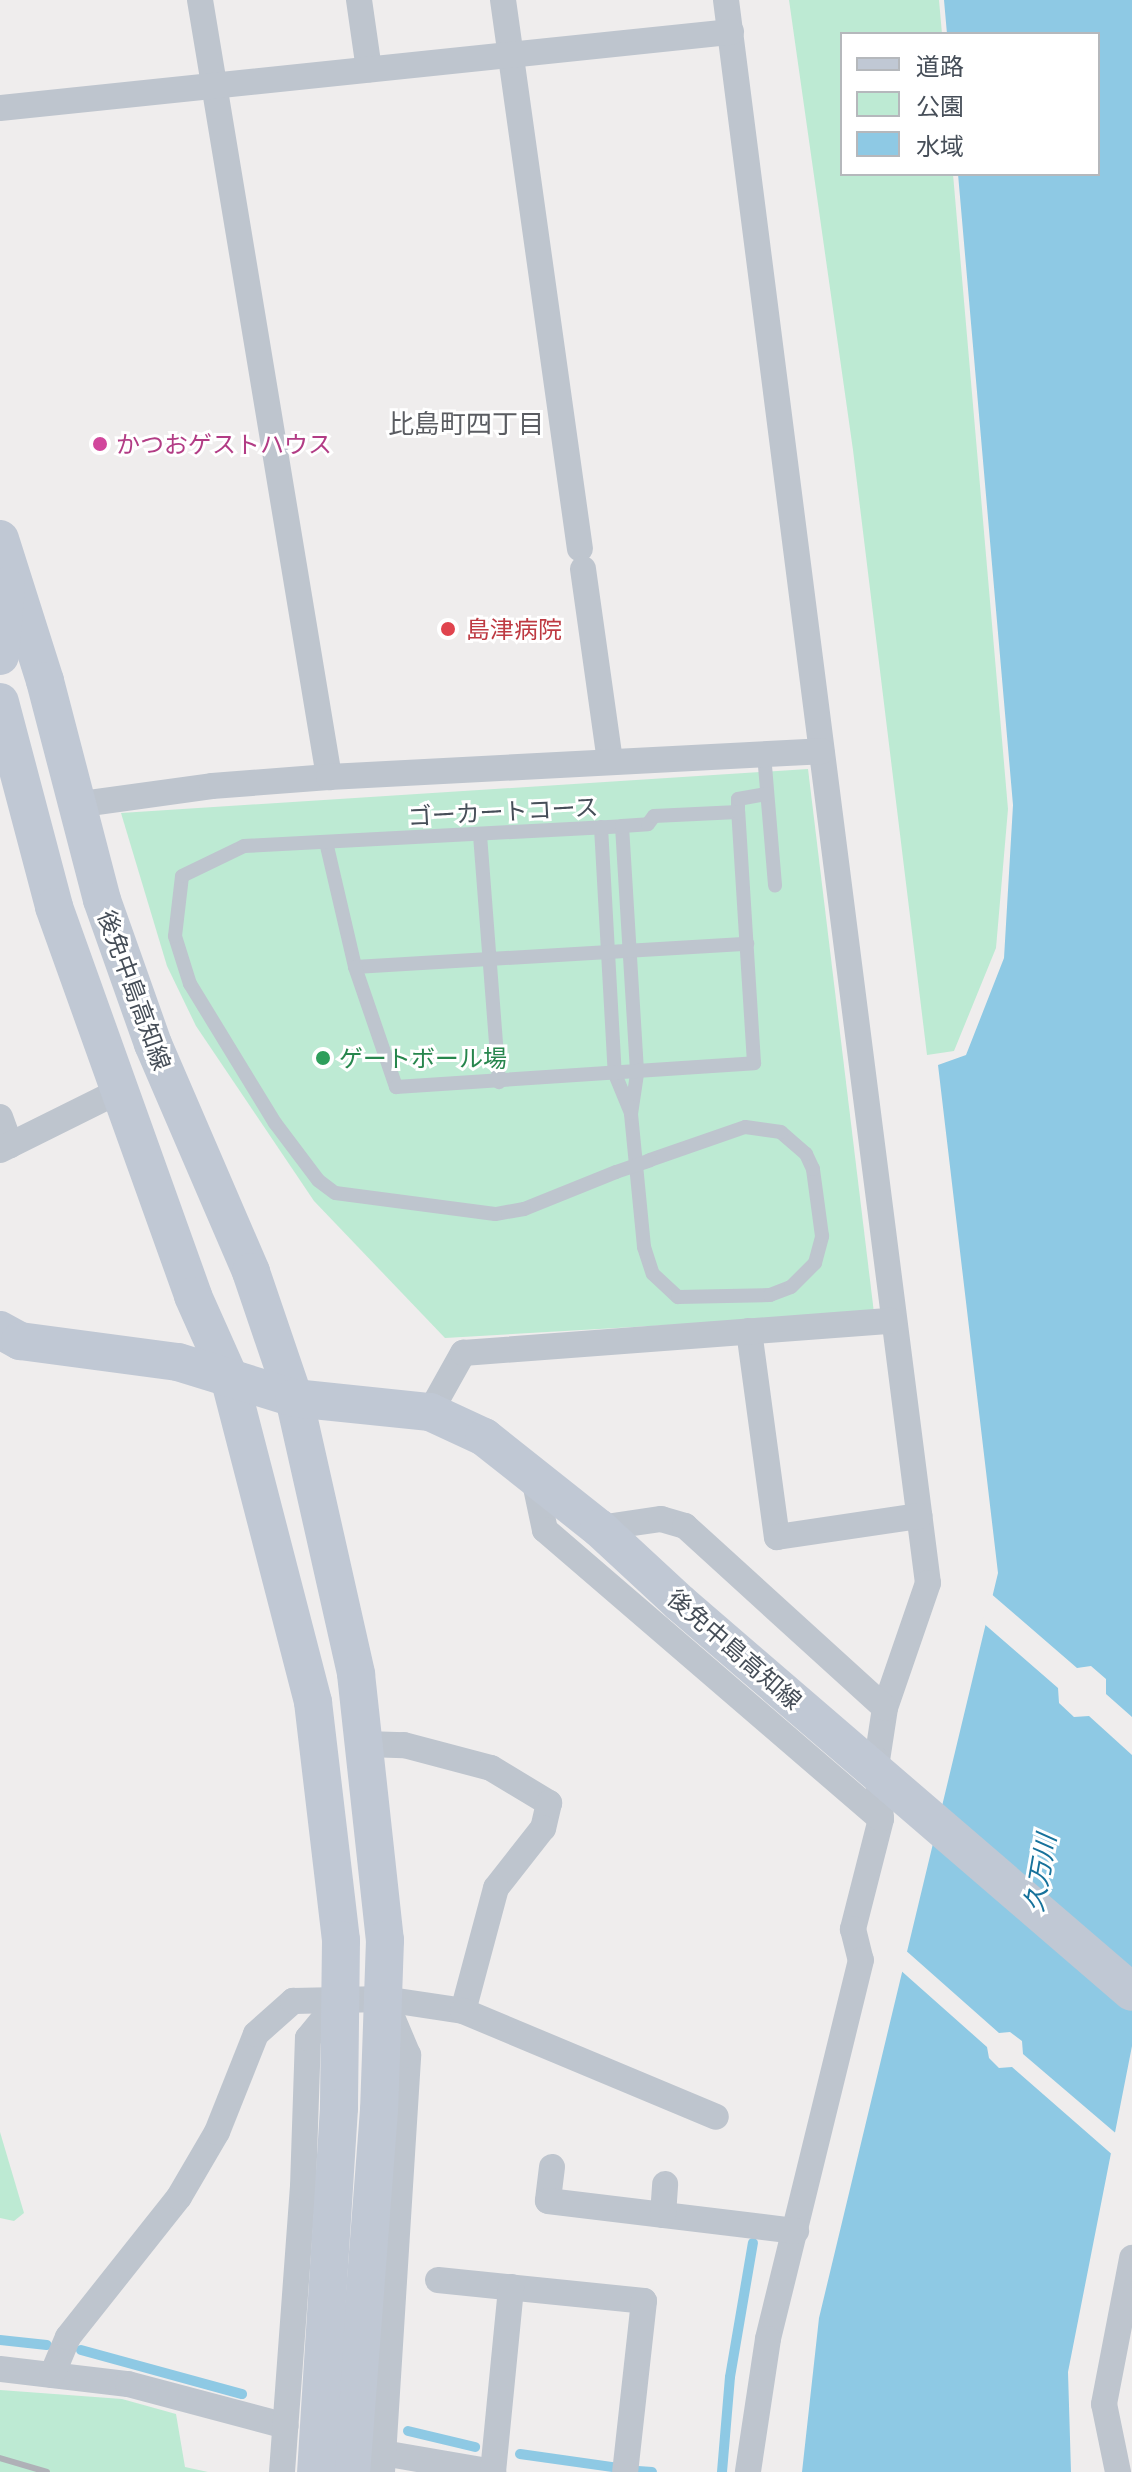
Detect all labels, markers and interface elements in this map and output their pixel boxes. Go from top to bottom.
legend [840,32,1100,176]
text: 道路 [916,49,964,82]
text: 公園 [916,89,964,122]
text: 水域 [916,129,964,162]
district label: 比島町四丁目 [388,408,544,440]
place label: かつおゲストハウス [116,430,332,458]
marker: かつおゲストハウス [91,435,109,453]
place label: 島津病院 [466,615,562,643]
marker: 島津病院 [437,618,459,640]
street label: ゴーカートコース [406,792,600,830]
street label: 後免中島高知線 [93,906,177,1074]
place label: ゲートボール場 [339,1044,507,1072]
marker: ゲートボール場 [314,1049,332,1067]
street label: 後免中島高知線 [662,1583,808,1715]
water label: 久万川 [1018,1832,1062,1914]

